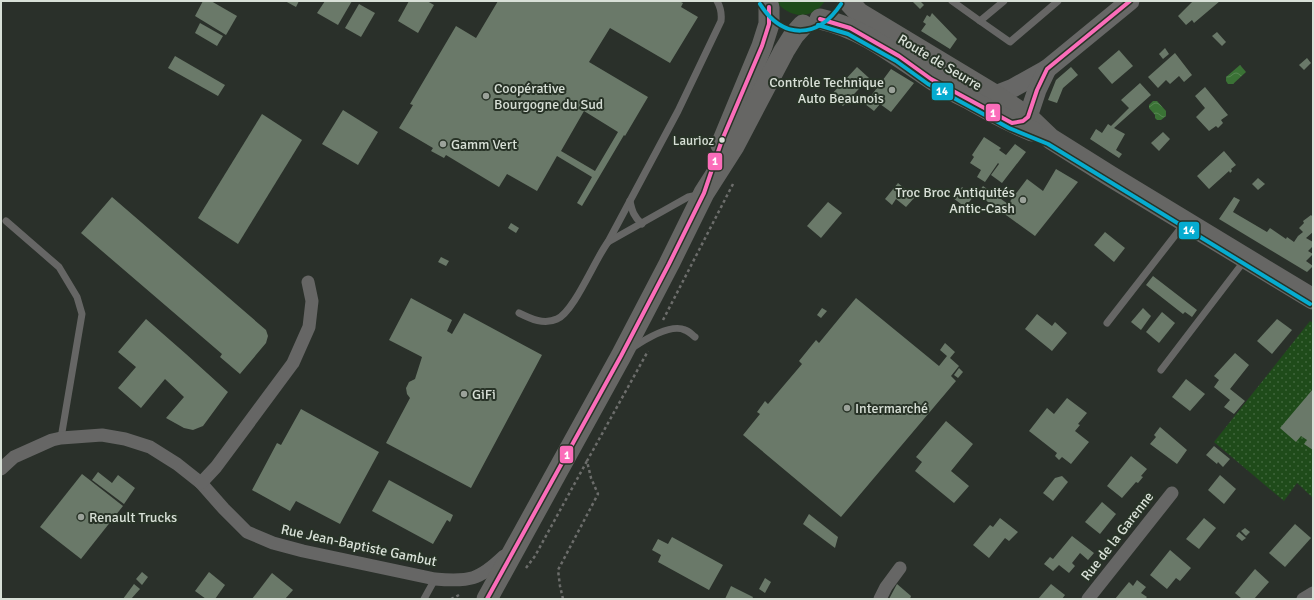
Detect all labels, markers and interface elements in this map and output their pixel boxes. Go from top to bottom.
street label: Route de Seurre [895,31,985,94]
place label: Contrôle Technique Auto Beaunois [769,74,884,107]
place label: Coopérative Bourgogne du Sud [494,80,603,113]
line badge: 14 [931,82,954,101]
marker: Contrôle Technique Auto Beaunois [887,85,897,95]
text: 14 [936,85,948,98]
marker: Coopérative Bourgogne du Sud [481,91,491,101]
line badge: 1 [985,103,1001,122]
text: 1 [990,107,996,120]
place label: Laurioz [673,133,714,149]
marker: Laurioz [717,135,727,145]
place label: Gamm Vert [451,136,517,153]
marker: Gamm Vert [438,139,448,149]
line badge: 1 [707,152,723,171]
text: 1 [712,155,718,168]
place label: Troc Broc Antiquités Antic-Cash [895,184,1015,217]
marker: Troc Broc Antiquités Antic-Cash [1018,195,1028,205]
line badge: 14 [1178,221,1200,240]
text: 14 [1183,224,1195,237]
place label: GiFi [472,386,496,403]
marker: GiFi [459,389,469,399]
place label: Intermarché [855,400,928,417]
marker: Intermarché [842,403,852,413]
line badge: 1 [559,445,574,464]
text: 1 [564,449,570,462]
street label: Rue de la Garenne [1077,489,1157,584]
place label: Renault Trucks [89,509,177,526]
marker: Renault Trucks [76,512,86,522]
street label: Rue Jean-Baptiste Gambut [280,521,438,570]

